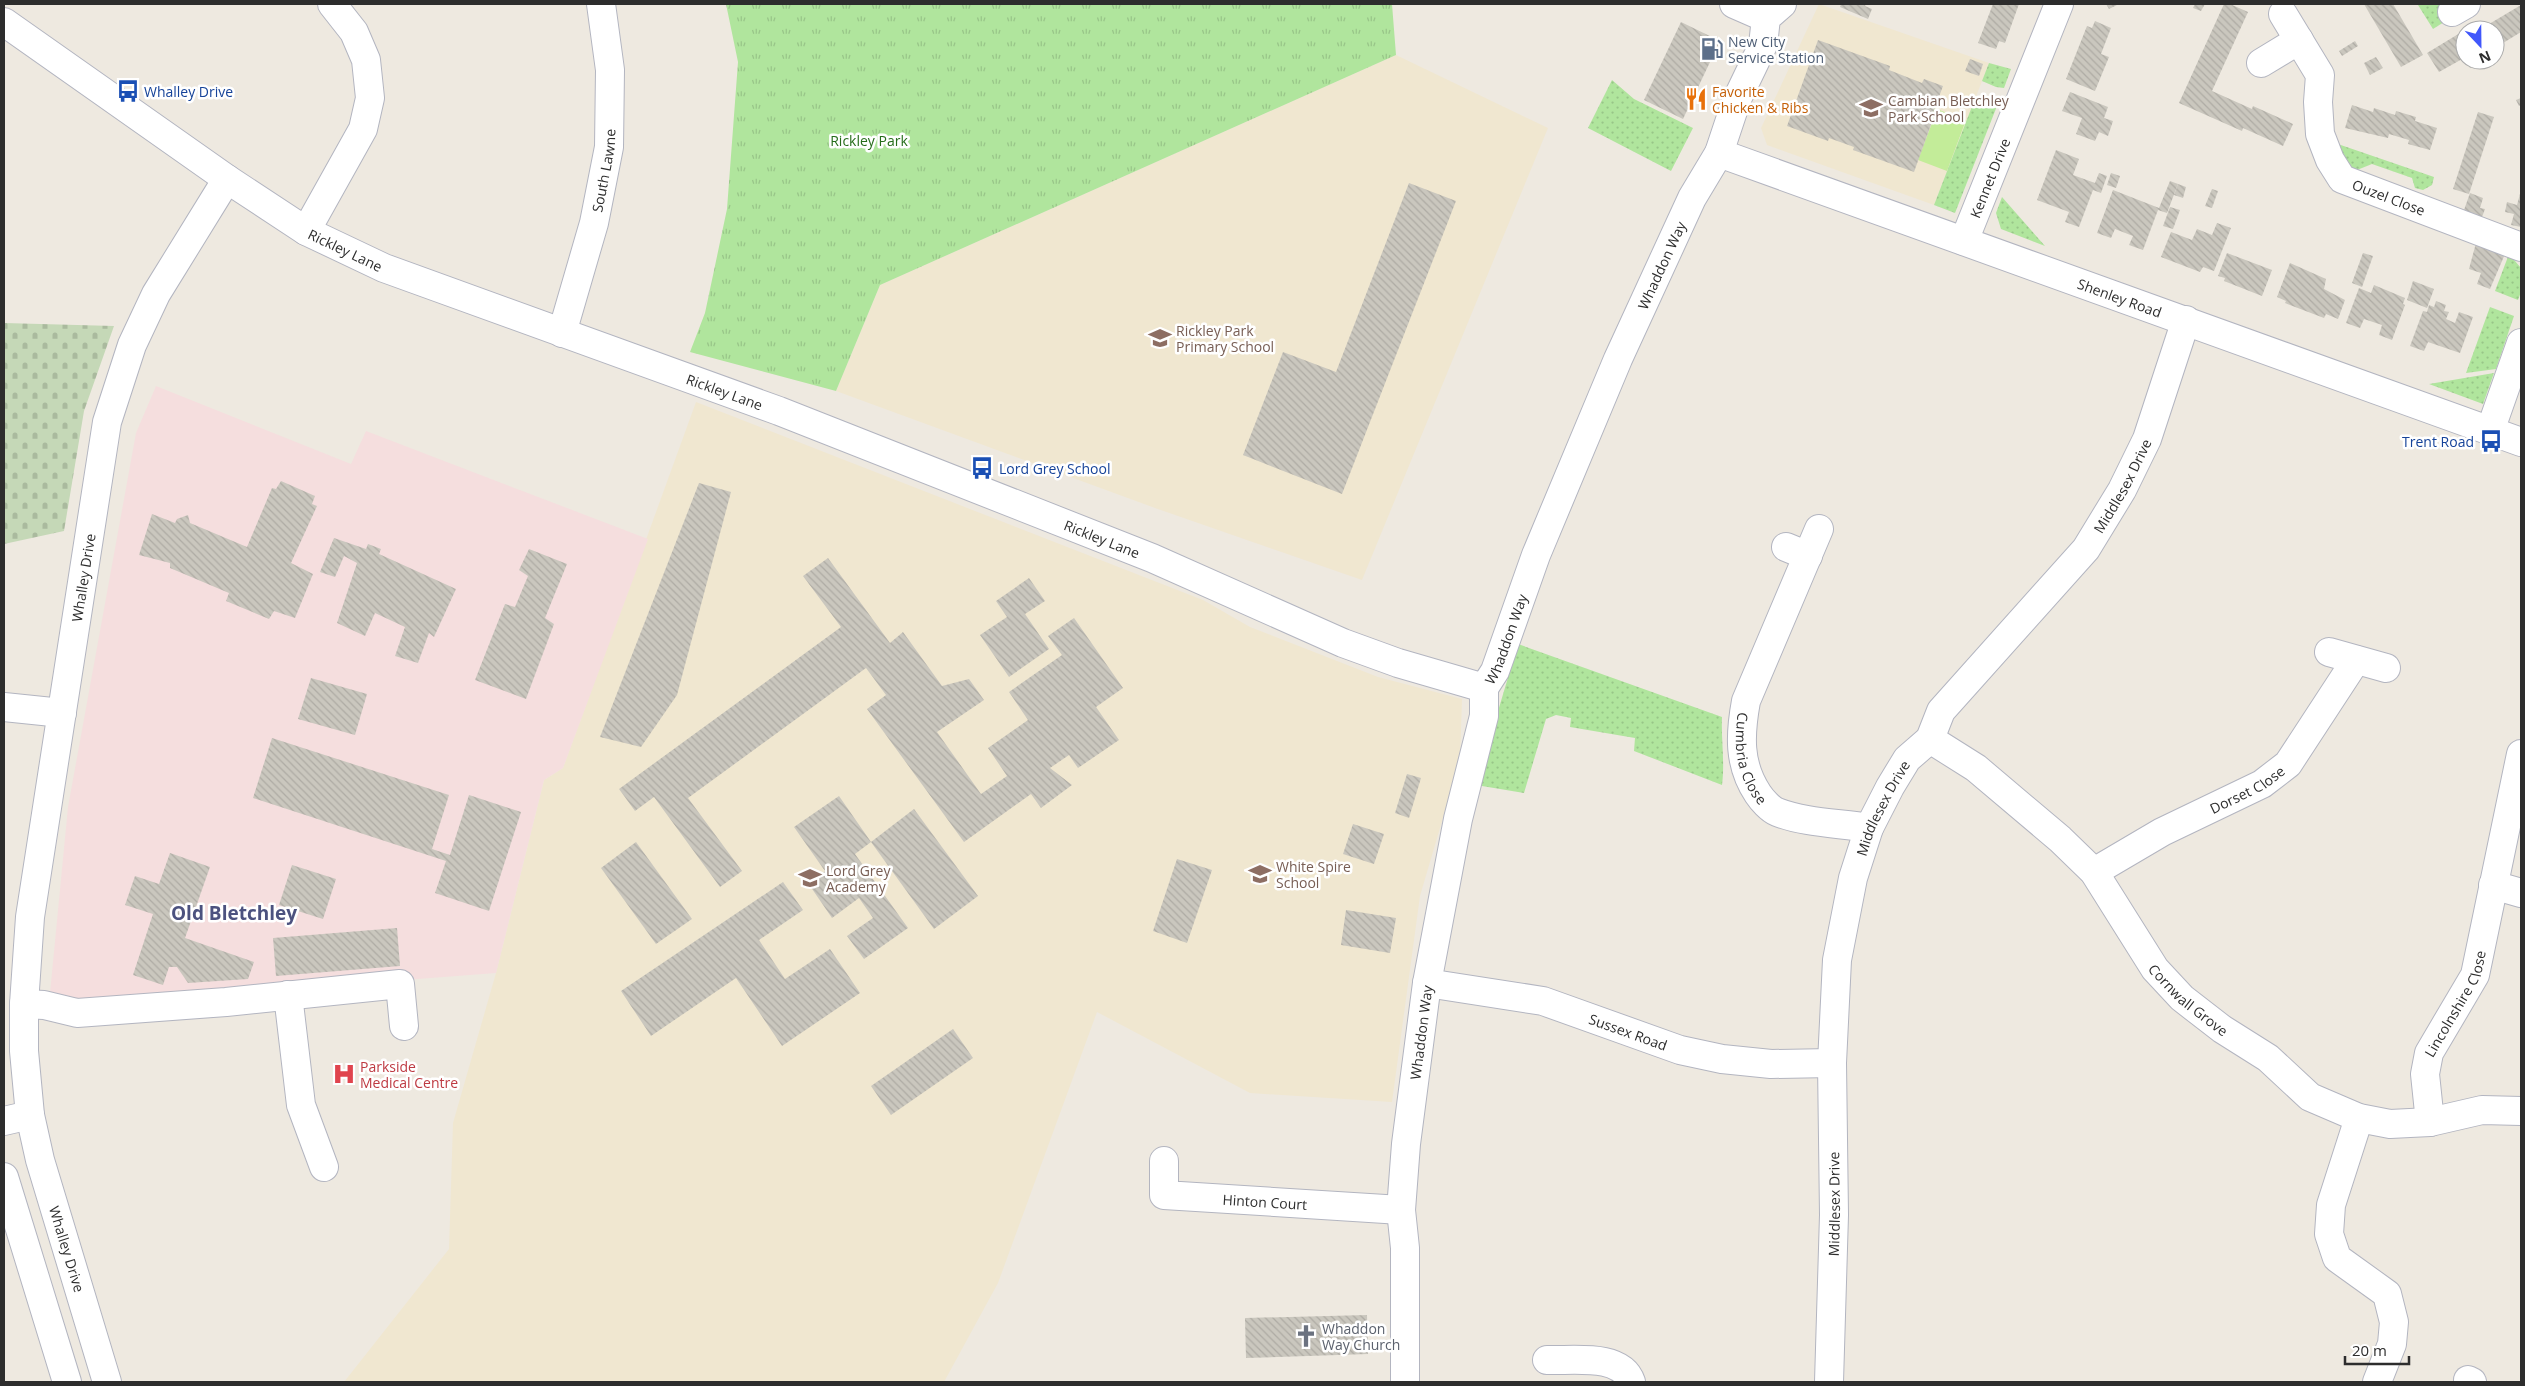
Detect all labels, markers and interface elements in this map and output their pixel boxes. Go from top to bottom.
north arrow [2455,20,2505,70]
place label: New City Service Station [1728,32,1824,67]
fuel station icon: New City Service Station [1699,36,1725,62]
text: N [2476,47,2494,68]
bus stop icon: Whalley Drive [115,78,141,104]
place label: Whalley Drive [144,82,233,101]
place label: Favorite Chicken & Ribs [1712,82,1809,117]
restaurant icon: Favorite Chicken & Ribs [1683,86,1709,112]
place label: Cambian Bletchley Park School [1888,91,2010,126]
school or university icon: Cambian Bletchley Park School [1858,95,1884,121]
street label: South Lawne [587,129,619,214]
park label: Rickley Park [830,131,908,150]
street label: Kennet Drive [1965,135,2014,221]
street label: Ouzel Close [2350,174,2428,219]
street label: Whaddon Way [1633,217,1690,312]
street label: Rickley Lane [305,224,386,275]
street label: Shenley Road [2075,274,2165,321]
place label: Rickley Park Primary School [1176,321,1274,356]
school or university icon: Rickley Park Primary School [1147,325,1173,351]
street label: Rickley Lane [684,369,766,414]
bus stop icon: Trent Road [2478,428,2504,454]
place label: Trent Road [2402,432,2474,451]
street label: Middlesex Drive [2089,435,2155,536]
bus stop icon: Lord Grey School [969,455,995,481]
place label: Lord Grey School [999,459,1110,478]
street label: Rickley Lane [1061,515,1143,562]
street label: Whalley Drive [67,532,99,623]
street label: Whaddon Way [1480,590,1531,688]
street label: Cumbria Close [1732,711,1772,808]
street label: Middlesex Drive [1851,756,1914,858]
street label: Dorset Close [2206,761,2288,817]
place label: White Spire School [1276,857,1351,892]
place label: Lord Grey Academy [826,861,891,896]
school or university icon: White Spire School [1247,861,1273,887]
school or university icon: Lord Grey Academy [797,865,823,891]
district label: Old Bletchley [171,900,297,926]
street label: Lincolnshire Close [2419,949,2489,1060]
street label: Cornwall Grove [2145,960,2232,1040]
street label: Whaddon Way [1405,983,1436,1081]
street label: Sussex Road [1587,1009,1670,1054]
place label: Parkside Medical Centre [360,1057,458,1092]
hospital icon: Parkside Medical Centre [331,1061,357,1087]
street label: Middlesex Drive [1823,1152,1844,1257]
street label: Hinton Court [1222,1189,1308,1214]
street label: Whalley Drive [45,1204,89,1295]
place label: Whaddon Way Church [1322,1319,1400,1354]
church icon: Whaddon Way Church [1293,1323,1319,1349]
scale bar [2345,1334,2409,1366]
text: 20 m [2352,1340,2387,1360]

